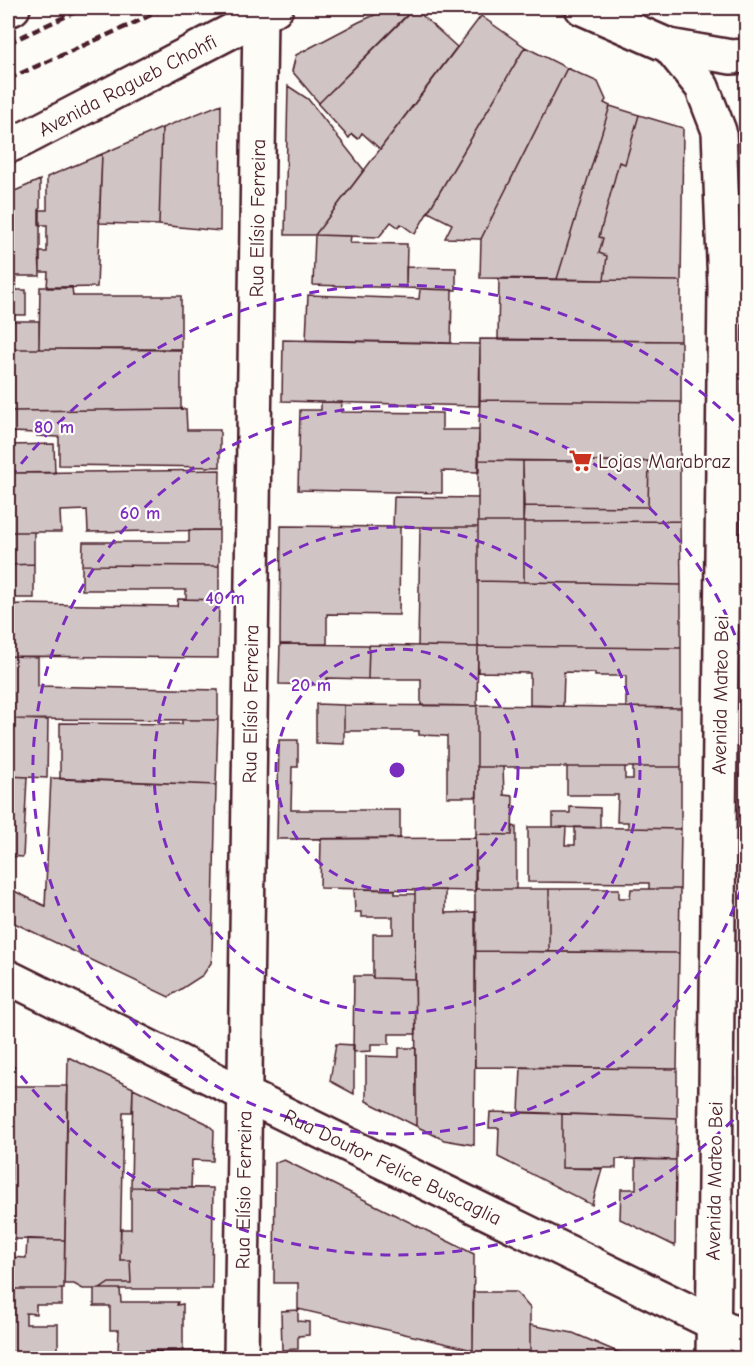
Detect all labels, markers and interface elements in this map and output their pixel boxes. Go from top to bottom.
street label: Avenida Ragueb Chohfi [35,30,221,141]
street label: Rua Elísio Ferreira [245,139,270,298]
text: 80 m [34,417,74,438]
supermarket icon: Lojas Marabraz [567,448,593,474]
place label: Lojas Marabraz [598,450,731,473]
text: 60 m [120,503,160,524]
text: 40 m [205,588,245,609]
street label: Avenida Mateo Bei [708,615,733,775]
street label: Rua Elísio Ferreira [238,625,263,784]
text: 20 m [291,675,331,696]
centre of rings [387,760,407,780]
street label: Avenida Mateo Bei [702,1101,727,1261]
street label: Rua Doutor Felice Buscaglia [280,1104,505,1230]
street label: Rua Elísio Ferreira [231,1110,256,1270]

